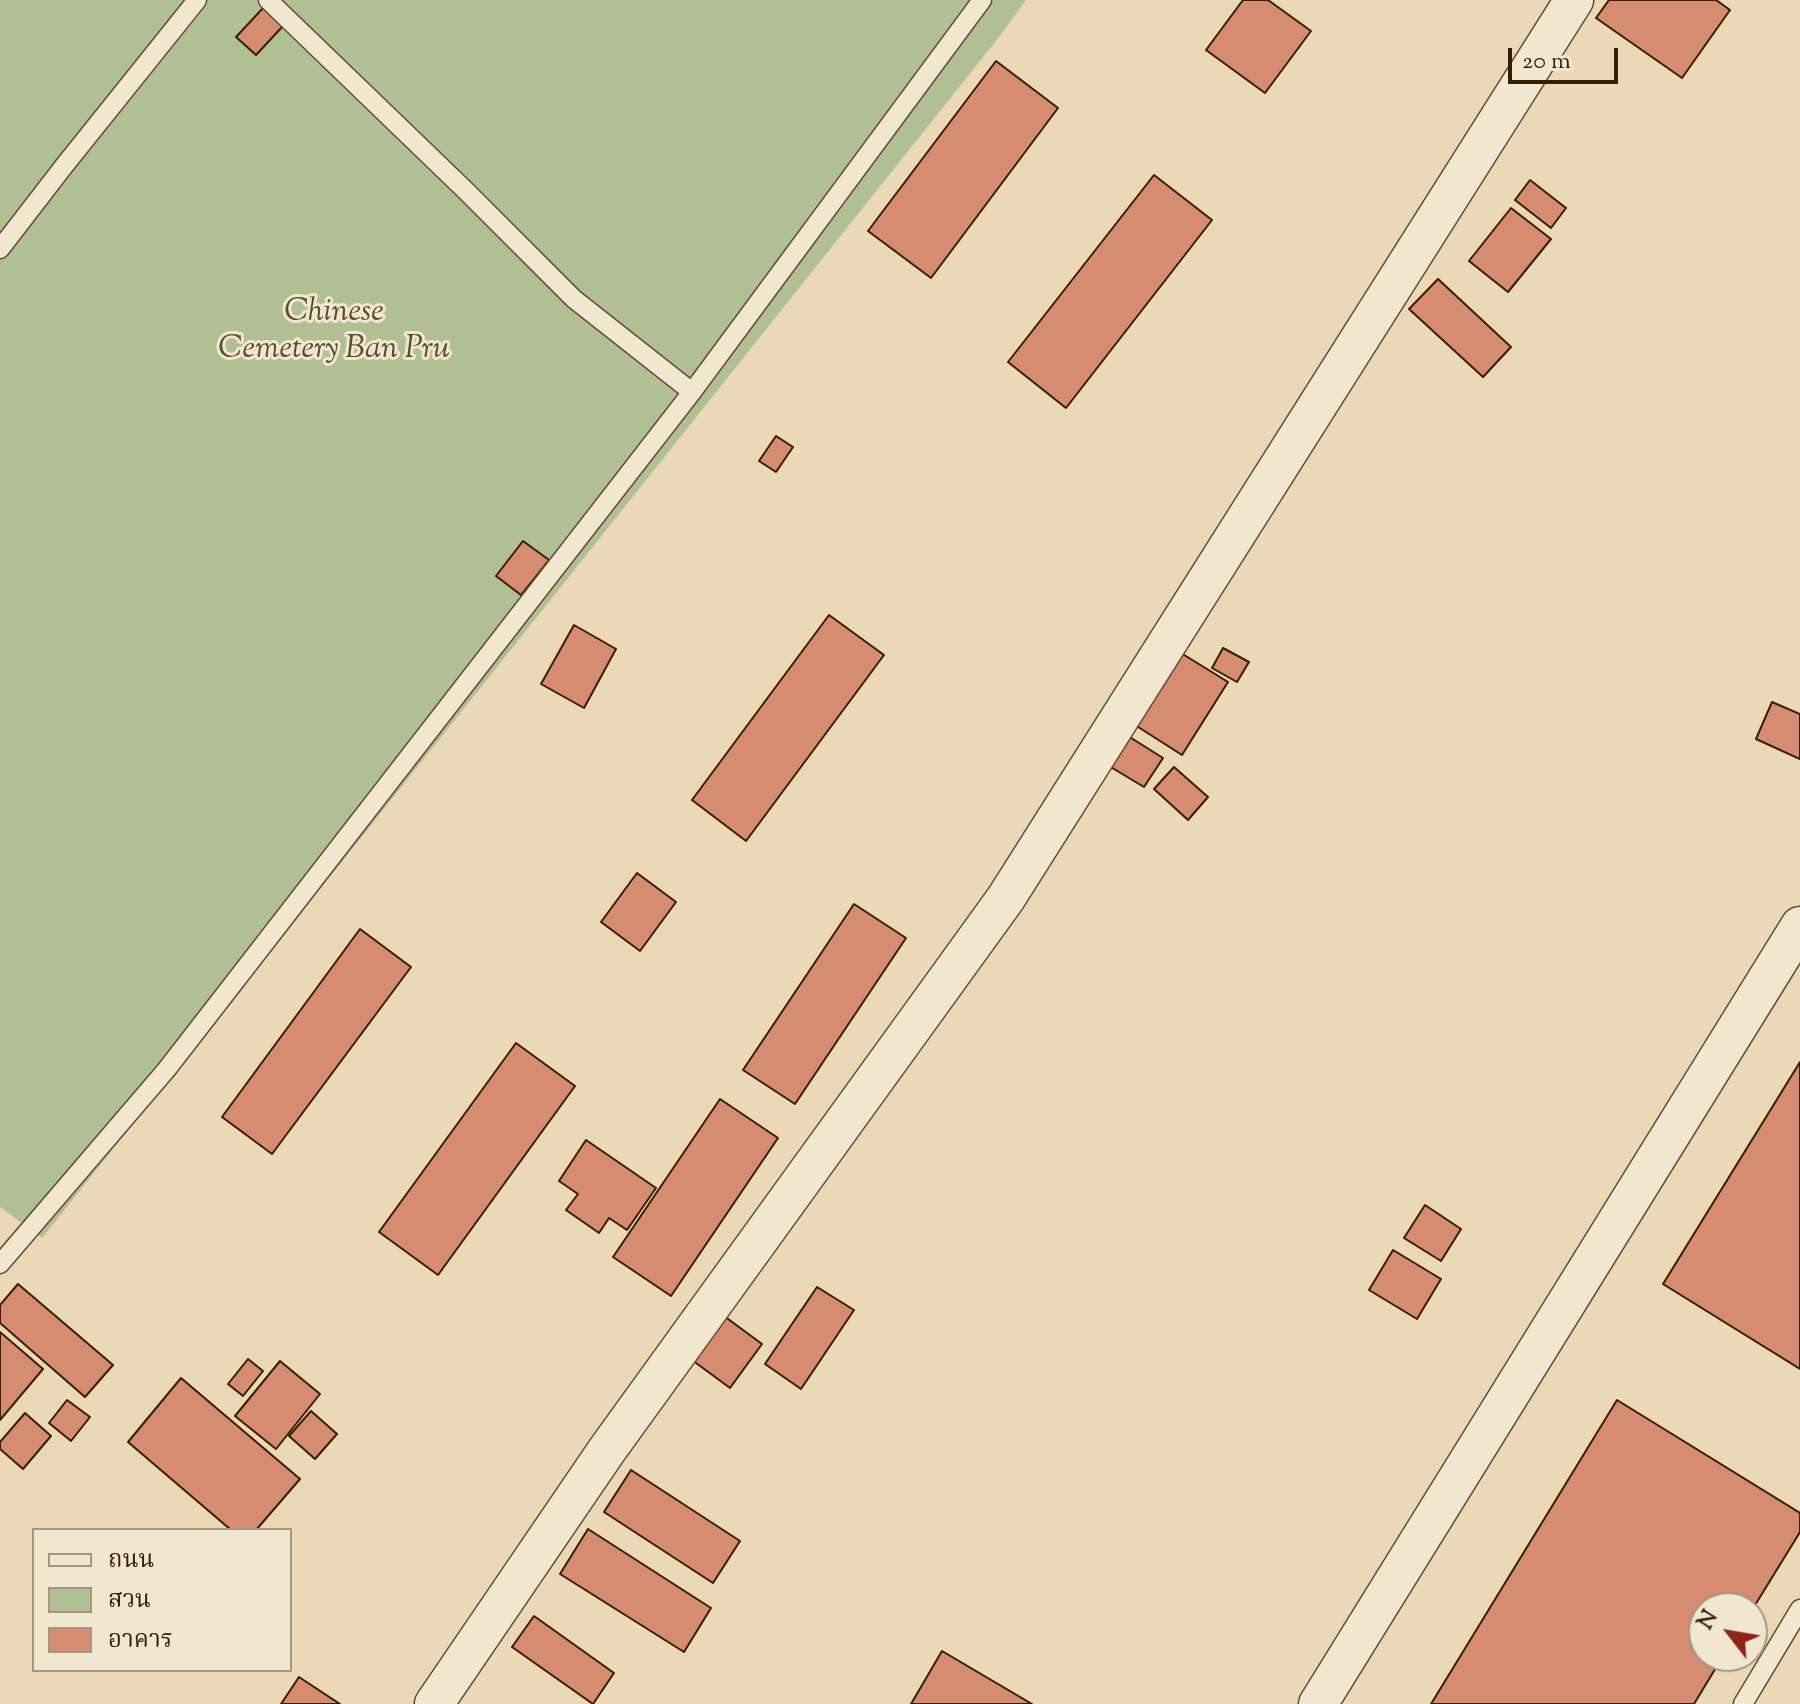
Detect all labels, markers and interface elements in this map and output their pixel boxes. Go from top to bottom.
scale bar [1512,32,1622,82]
text: 20 m [1522,45,1571,79]
park label: Chinese Cemetery Ban Pru [218,296,450,371]
legend [32,1528,292,1672]
text: ถนน [108,1544,154,1578]
text: สวน [108,1584,151,1618]
north arrow [1688,1592,1768,1672]
text: N [1691,1605,1727,1636]
text: อาคาร [108,1624,173,1658]

